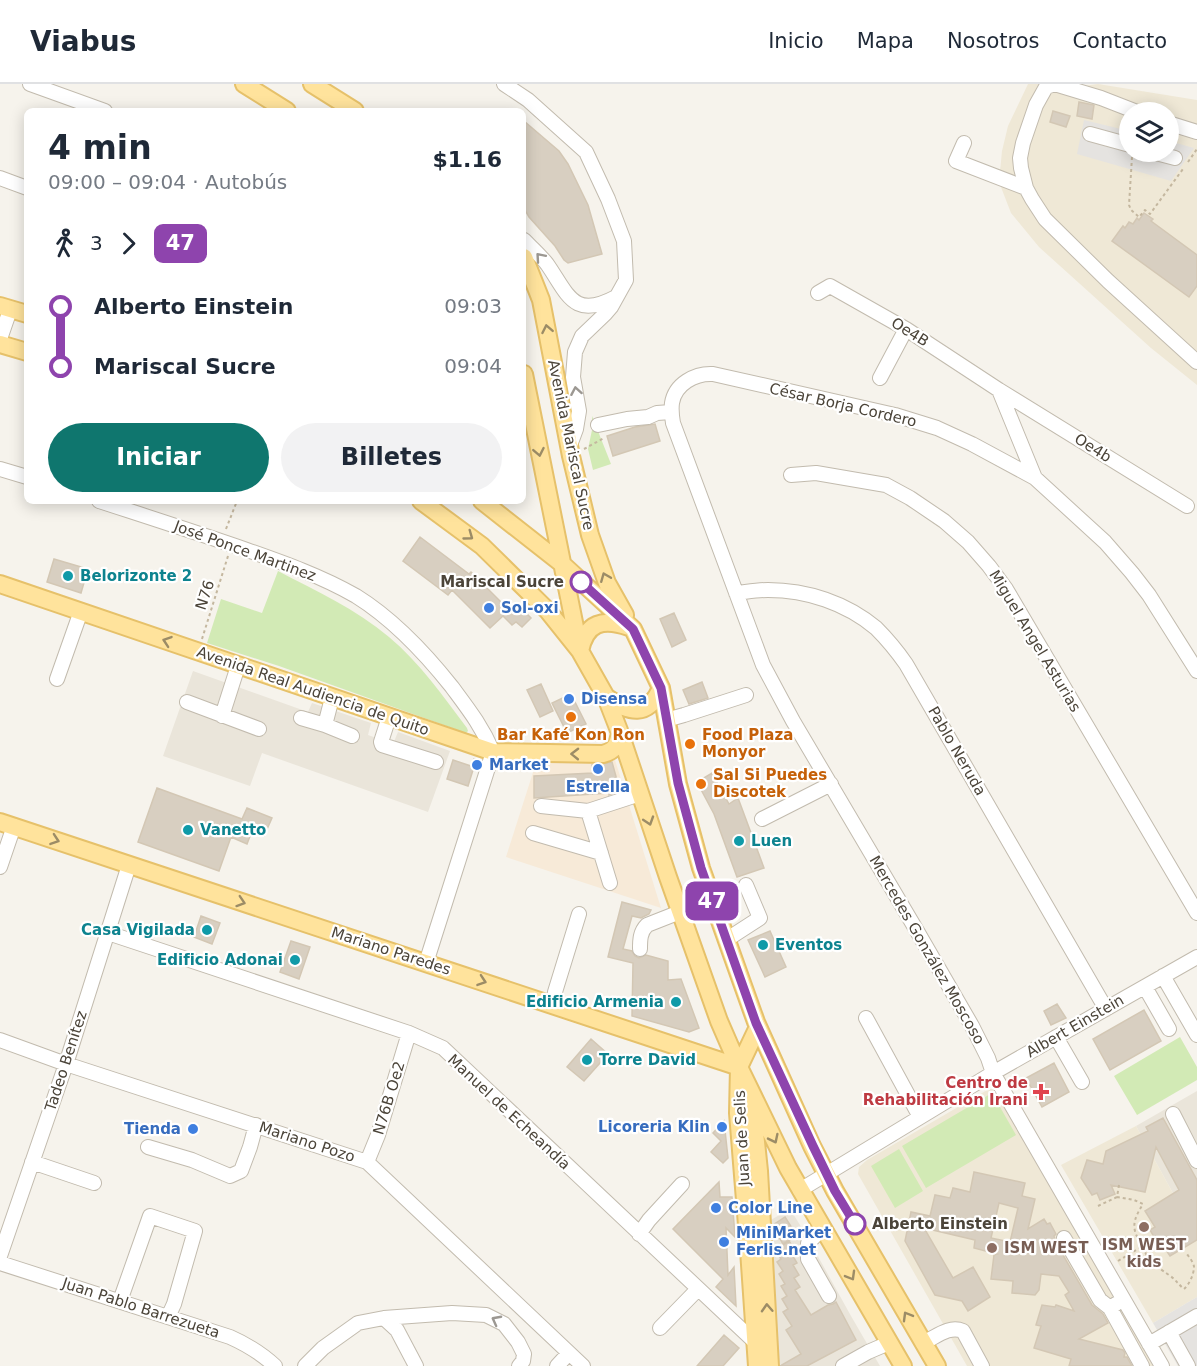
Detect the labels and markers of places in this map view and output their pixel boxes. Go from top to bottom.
place label: Belorizonte 2 [80,567,192,585]
marker: Belorizonte 2 [61,569,75,583]
marker: Mariscal Sucre [570,571,592,593]
place label: Mariscal Sucre [440,573,564,591]
place label: Sol-oxi [501,599,559,617]
marker: Sol-oxi [482,601,496,615]
place label: Disensa [581,690,647,708]
marker: Disensa [562,692,576,706]
marker: Bar Kafé Kon Ron [564,710,578,724]
place label: Bar Kafé Kon Ron [497,726,645,744]
place label: Food Plaza Monyor [702,726,793,761]
marker: Food Plaza Monyor [683,737,697,751]
place label: Market [489,756,548,774]
marker: Market [470,758,484,772]
marker: Estrella [591,762,605,776]
place label: Sal Si Puedes Discotek [713,766,827,801]
marker: Sal Si Puedes Discotek [694,777,708,791]
place label: Estrella [566,778,630,796]
place label: Vanetto [200,821,266,839]
marker: Vanetto [181,823,195,837]
place label: Luen [751,832,792,850]
marker: Luen [732,834,746,848]
place label: Casa Vigilada [81,921,195,939]
marker: Casa Vigilada [200,923,214,937]
place label: Eventos [775,936,842,954]
marker: Eventos [756,938,770,952]
place label: Edificio Adonai [157,951,283,969]
marker: Edificio Adonai [288,953,302,967]
place label: Edificio Armenia [526,993,664,1011]
marker: Edificio Armenia [669,995,683,1009]
place label: Torre David [599,1051,696,1069]
marker: Torre David [580,1053,594,1067]
place label: Centro de Rehabilitación Irani [863,1074,1028,1109]
marker: Centro de Rehabilitación Irani [1032,1083,1050,1101]
place label: Licoreria Klin [598,1118,710,1136]
place label: Tienda [124,1120,181,1138]
marker: Licoreria Klin [715,1120,729,1134]
marker: Tienda [186,1122,200,1136]
place label: Color Line [728,1199,813,1217]
marker: Color Line [709,1201,723,1215]
marker: Alberto Einstein [844,1213,866,1235]
place label: Alberto Einstein [872,1215,1008,1233]
marker: ISM WEST kids [1137,1220,1151,1234]
place label: MiniMarket Ferlis.net [736,1224,831,1259]
marker: MiniMarket Ferlis.net [717,1235,731,1249]
place label: ISM WEST kids [1102,1236,1187,1271]
place label: ISM WEST [1004,1239,1089,1257]
marker: ISM WEST [985,1241,999,1255]

